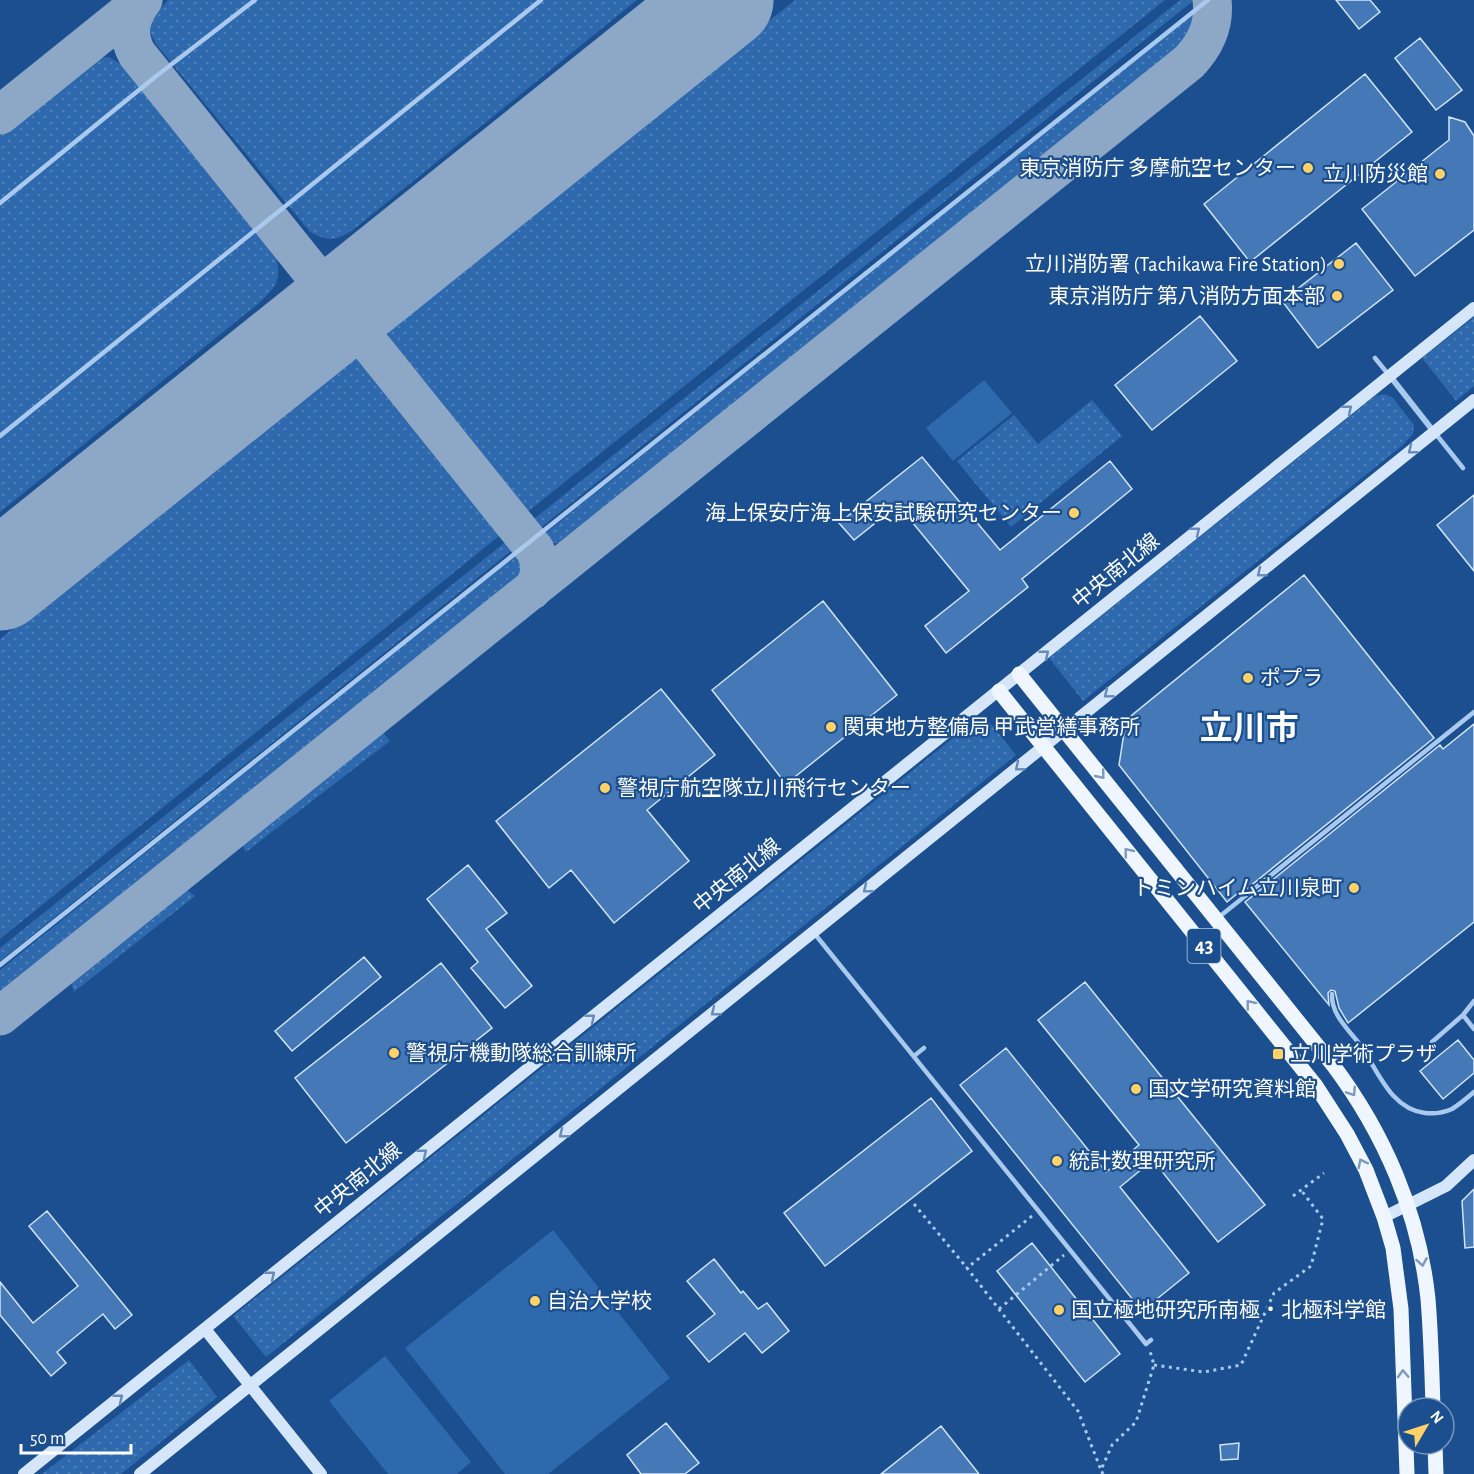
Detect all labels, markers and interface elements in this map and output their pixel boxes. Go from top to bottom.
place label: 東京消防庁 多摩航空センター [1020,157,1296,179]
marker: 東京消防庁 多摩航空センター [1301,161,1315,175]
place label: 立川防災館 [1323,163,1428,185]
marker: 立川防災館 [1433,167,1447,181]
place label: 立川消防署 (Tachikawa Fire Station) [1025,253,1327,275]
marker: 立川消防署 (Tachikawa Fire Station) [1332,257,1346,271]
place label: 東京消防庁 第八消防方面本部 [1049,285,1325,307]
marker: 東京消防庁 第八消防方面本部 [1330,289,1344,303]
one-way arrow [1341,405,1352,416]
one-way arrow [1408,443,1419,454]
place label: 海上保安庁海上保安試験研究センター [705,502,1062,524]
marker: 海上保安庁海上保安試験研究センター [1067,506,1081,520]
one-way arrow [1190,528,1201,539]
street label: 中央南北線 [1068,529,1163,612]
one-way arrow [1256,565,1267,576]
one-way arrow [1038,650,1049,661]
place label: ポプラ [1260,667,1323,689]
marker: ポプラ [1241,671,1255,685]
one-way arrow [1104,687,1115,698]
district label: 立川市 [1200,710,1299,746]
place label: 関東地方整備局 甲武営繕事務所 [843,716,1140,738]
marker: 関東地方整備局 甲武営繕事務所 [824,720,838,734]
one-way arrow [1015,759,1026,770]
one-way arrow [1093,768,1104,779]
place label: 警視庁航空隊立川飛行センター [617,777,911,799]
marker: 警視庁航空隊立川飛行センター [598,781,612,795]
street label: 中央南北線 [689,834,784,917]
one-way arrow [1125,848,1136,859]
place label: トミンハイム立川泉町 [1133,877,1342,899]
marker: トミンハイム立川泉町 [1347,881,1361,895]
one-way arrow [863,882,874,893]
road number: 43 [1188,929,1220,963]
one-way arrow [1247,1000,1258,1011]
one-way arrow [711,1004,722,1015]
one-way arrow [584,1015,595,1026]
place label: 警視庁機動隊総合訓練所 [406,1042,637,1064]
place label: 立川学術プラザ [1290,1043,1437,1065]
marker: 警視庁機動隊総合訓練所 [387,1046,401,1060]
marker: 立川学術プラザ [1271,1047,1285,1061]
place label: 国文学研究資料館 [1148,1078,1316,1100]
marker: 国文学研究資料館 [1129,1082,1143,1096]
one-way arrow [1345,1086,1357,1096]
one-way arrow [559,1127,570,1138]
street label: 中央南北線 [310,1138,405,1221]
one-way arrow [416,1150,427,1161]
place label: 統計数理研究所 [1069,1150,1216,1172]
marker: 統計数理研究所 [1050,1154,1064,1168]
one-way arrow [1358,1159,1369,1169]
one-way arrow [1415,1257,1428,1267]
one-way arrow [264,1272,275,1283]
place label: 自治大学校 [547,1290,652,1312]
marker: 自治大学校 [528,1294,542,1308]
place label: 国立極地研究所南極・北極科学館 [1071,1299,1386,1321]
marker: 国立極地研究所南極・北極科学館 [1052,1303,1066,1317]
one-way arrow [1397,1369,1410,1378]
one-way arrow [112,1394,123,1405]
north arrow [1396,1396,1456,1456]
text: N [1427,1408,1447,1427]
scale bar [21,1417,130,1455]
text: 50 m [30,1430,64,1448]

